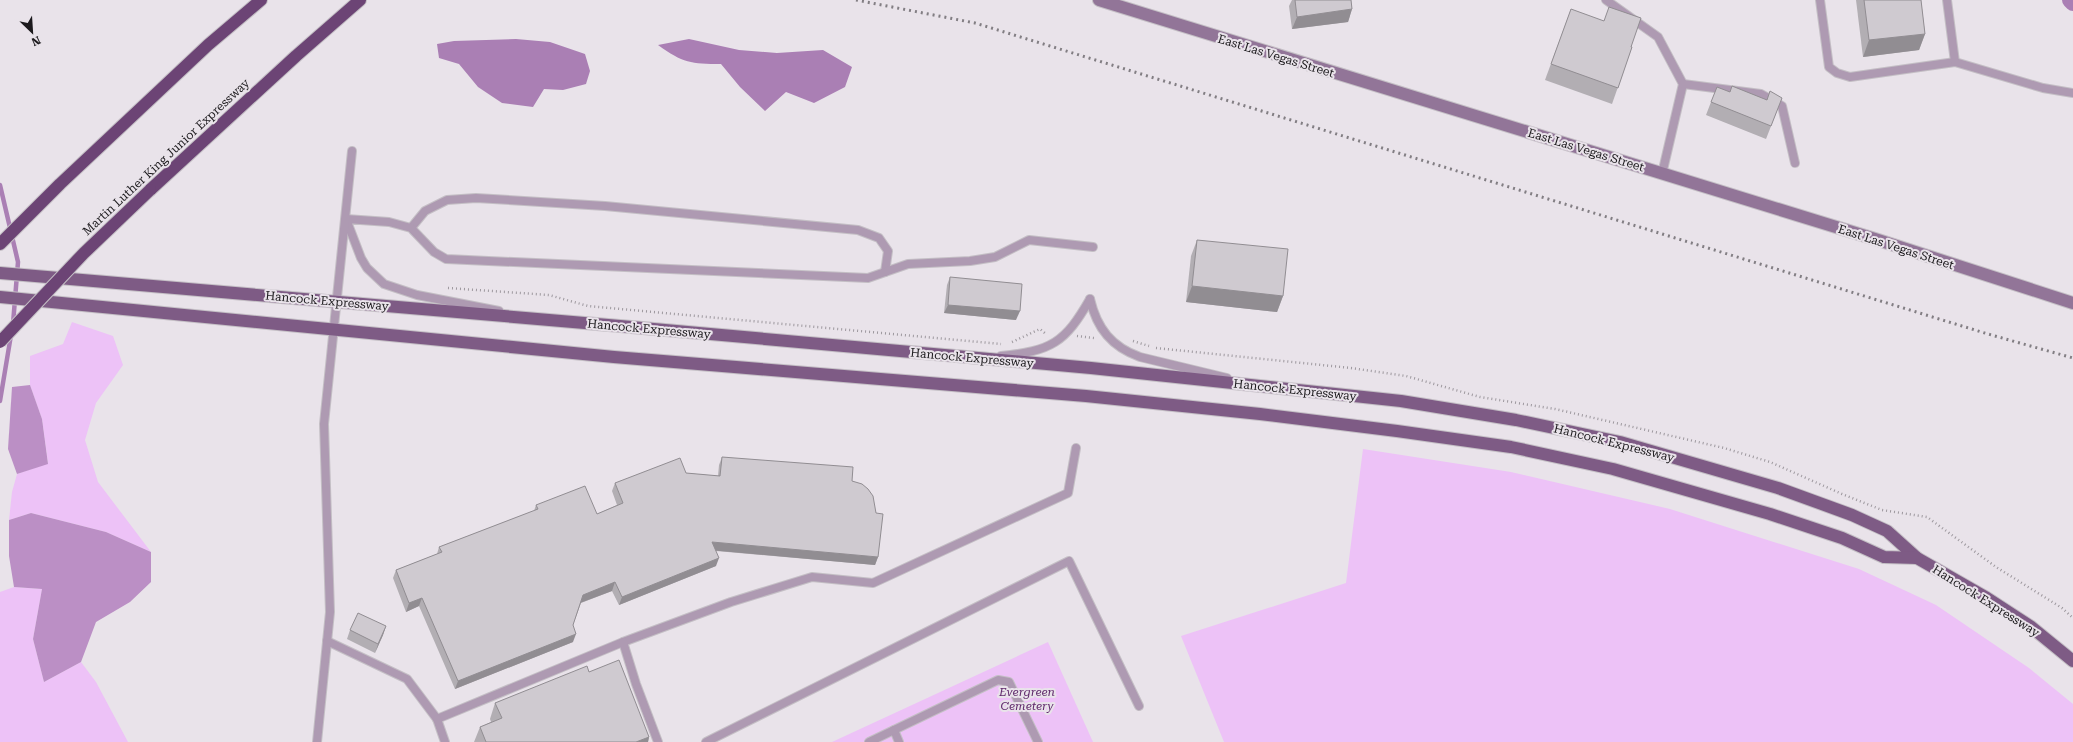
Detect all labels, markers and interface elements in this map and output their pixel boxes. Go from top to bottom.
north arrow [12,12,52,52]
street label: East Las Vegas Street [1216,32,1336,81]
text: N [29,33,43,49]
street label: Martin Luther King Junior Expressway [80,75,253,238]
street label: East Las Vegas Street [1526,126,1646,175]
street label: East Las Vegas Street [1836,222,1956,272]
street label: Hancock Expressway [265,289,390,313]
street label: Hancock Expressway [587,317,712,341]
street label: Hancock Expressway [910,346,1035,370]
street label: Hancock Expressway [1233,377,1358,404]
street label: Hancock Expressway [1552,421,1677,465]
street label: Hancock Expressway [1930,562,2043,640]
park label: Evergreen Cemetery [998,685,1055,713]

